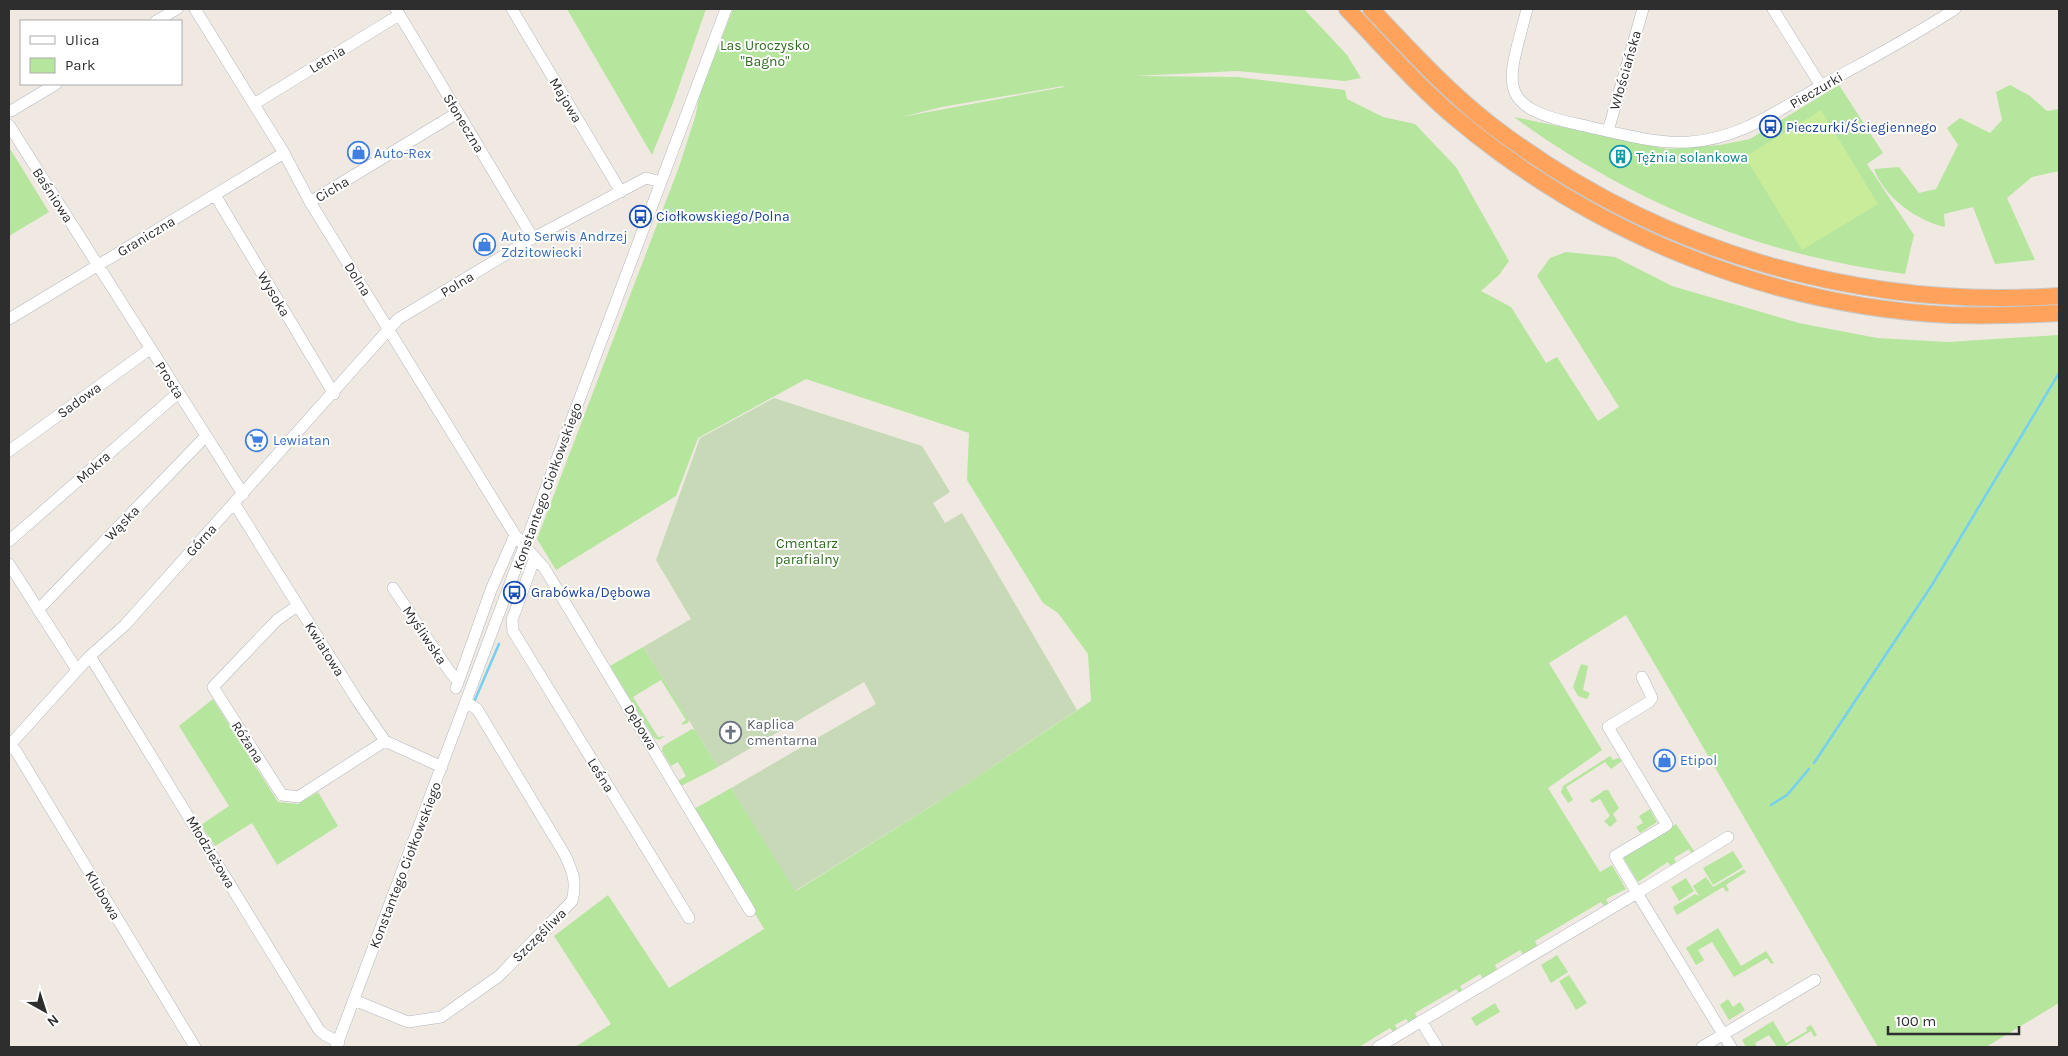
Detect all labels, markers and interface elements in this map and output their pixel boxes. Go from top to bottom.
legend [20,20,182,85]
street label: Włościańska [1606,28,1645,112]
text: Ulica [65,31,99,49]
park label: Las Uroczysko "Bagno" [720,37,810,70]
street label: Letnia [306,42,348,77]
text: Park [65,56,95,74]
street label: Pieczurki [1787,68,1846,112]
street label: Majowa [546,75,586,126]
street label: Słoneczna [439,91,488,156]
bus stop icon: Pieczurki/Ściegiennego [1758,115,1782,139]
place label: Pieczurki/Ściegiennego [1786,119,1937,136]
shop icon: Auto-Rex [346,141,370,165]
place label: Auto-Rex [374,145,431,162]
building icon: Tężnia solankowa [1608,145,1632,169]
place label: Tężnia solankowa [1636,149,1748,166]
street label: Baśniowa [29,165,77,226]
street label: Cicha [312,173,352,206]
bus stop icon: Ciołkowskiego/Polna [628,204,652,228]
place label: Ciołkowskiego/Polna [656,208,790,225]
street label: Graniczna [114,213,178,260]
place label: Auto Serwis Andrzej Zdzitowiecki [501,228,628,261]
shop icon: Auto Serwis Andrzej Zdzitowiecki [473,232,497,256]
street label: Dolna [341,259,375,299]
street label: Polna [438,268,477,301]
street label: Wysoka [254,269,294,320]
street label: Prosta [151,359,188,402]
street label: Sadowa [54,379,105,422]
street label: Konstantego Ciołkowskiego [509,400,586,572]
supermarket icon: Lewiatan [245,428,269,452]
place label: Lewiatan [273,432,330,449]
street label: Mokra [73,448,114,487]
street label: Wąska [101,502,143,545]
street label: Górna [182,521,220,560]
park label: Cmentarz parafialny [775,535,840,568]
bus stop icon: Grabówka/Dębowa [503,580,527,604]
place label: Grabówka/Dębowa [531,584,651,601]
street label: Myśliwska [399,603,450,668]
street label: Kwiatowa [301,619,348,680]
street label: Dębowa [620,701,661,753]
place label: Kaplica cmentarna [747,716,817,749]
street label: Różana [228,718,267,766]
church icon: Kaplica cmentarna [719,720,743,744]
shop icon: Etipol [1652,748,1676,772]
place label: Etipol [1680,752,1717,769]
street label: Leśna [583,755,618,796]
street label: Konstantego Ciołkowskiego [366,780,445,951]
street label: Młodzieżowa [182,813,239,892]
street label: Klubowa [81,867,124,923]
street label: Szczęśliwa [509,905,570,966]
north arrow [20,986,70,1036]
scale bar [1888,1004,2019,1036]
text: N [44,1011,62,1030]
text: 100 m [1896,1012,1936,1030]

